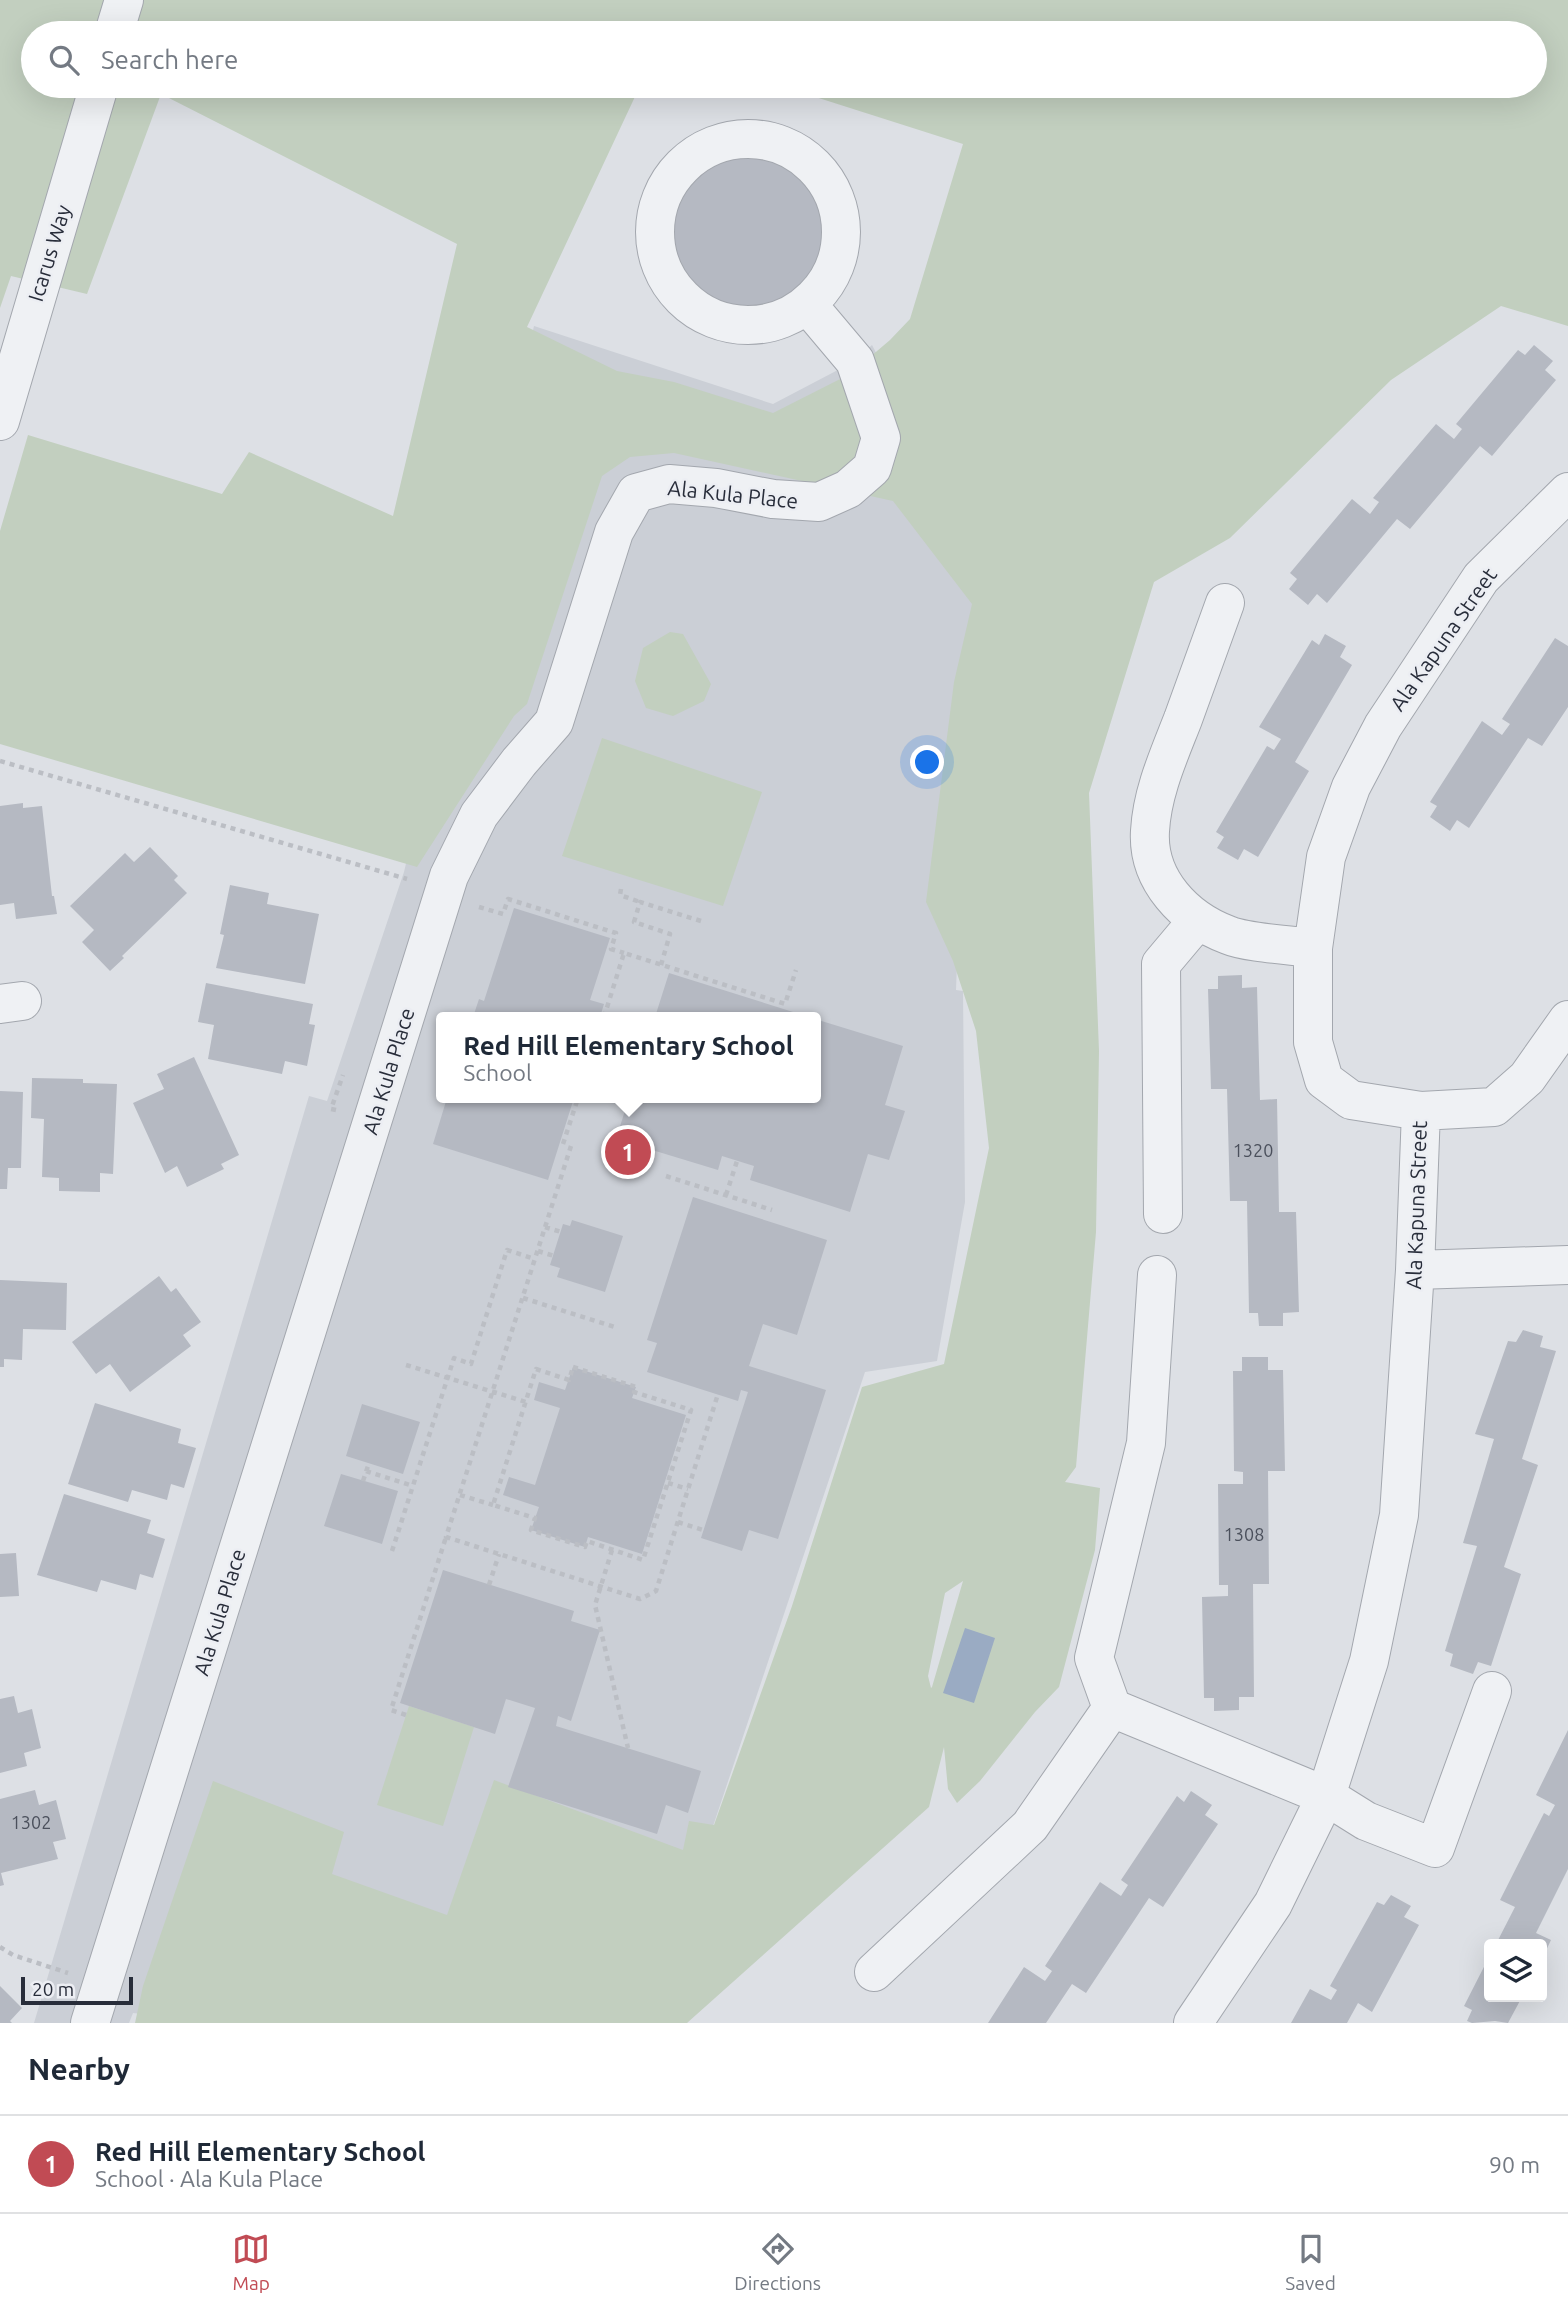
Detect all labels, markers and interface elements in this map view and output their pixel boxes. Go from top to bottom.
search box [21,21,1547,98]
icon: search [45,41,83,79]
text: Search here [101,45,238,74]
street label: Icarus Way [23,202,75,304]
street label: Ala Kula Place [667,475,799,513]
street label: Ala Kapuna Street [1385,563,1501,715]
your location [910,745,944,779]
street label: Ala Kula Place [357,1005,419,1137]
popup [436,1012,821,1103]
text: Red Hill Elementary School [463,1031,794,1060]
text: School [463,1060,532,1085]
street label: Ala Kapuna Street [1401,1120,1431,1290]
pin: 1 [605,1126,651,1178]
house number: 1320 [1233,1140,1273,1160]
house number: 1308 [1224,1524,1264,1544]
street label: Ala Kula Place [188,1546,250,1678]
house number: 1302 [11,1812,51,1832]
map controls [1484,1939,1547,2002]
button: layers [1484,1939,1547,2002]
scale bar [21,1974,133,2006]
text: 20 m [32,1978,74,2000]
text: Nearby [28,2052,130,2086]
text: Red Hill Elementary School [95,2137,425,2166]
text: 1 [45,2152,57,2177]
text: 90 m [1489,2152,1540,2177]
text: School · Ala Kula Place [95,2166,323,2191]
tab: Map [232,2230,270,2294]
tab: Directions [734,2230,821,2294]
tab: Saved [1285,2230,1336,2294]

